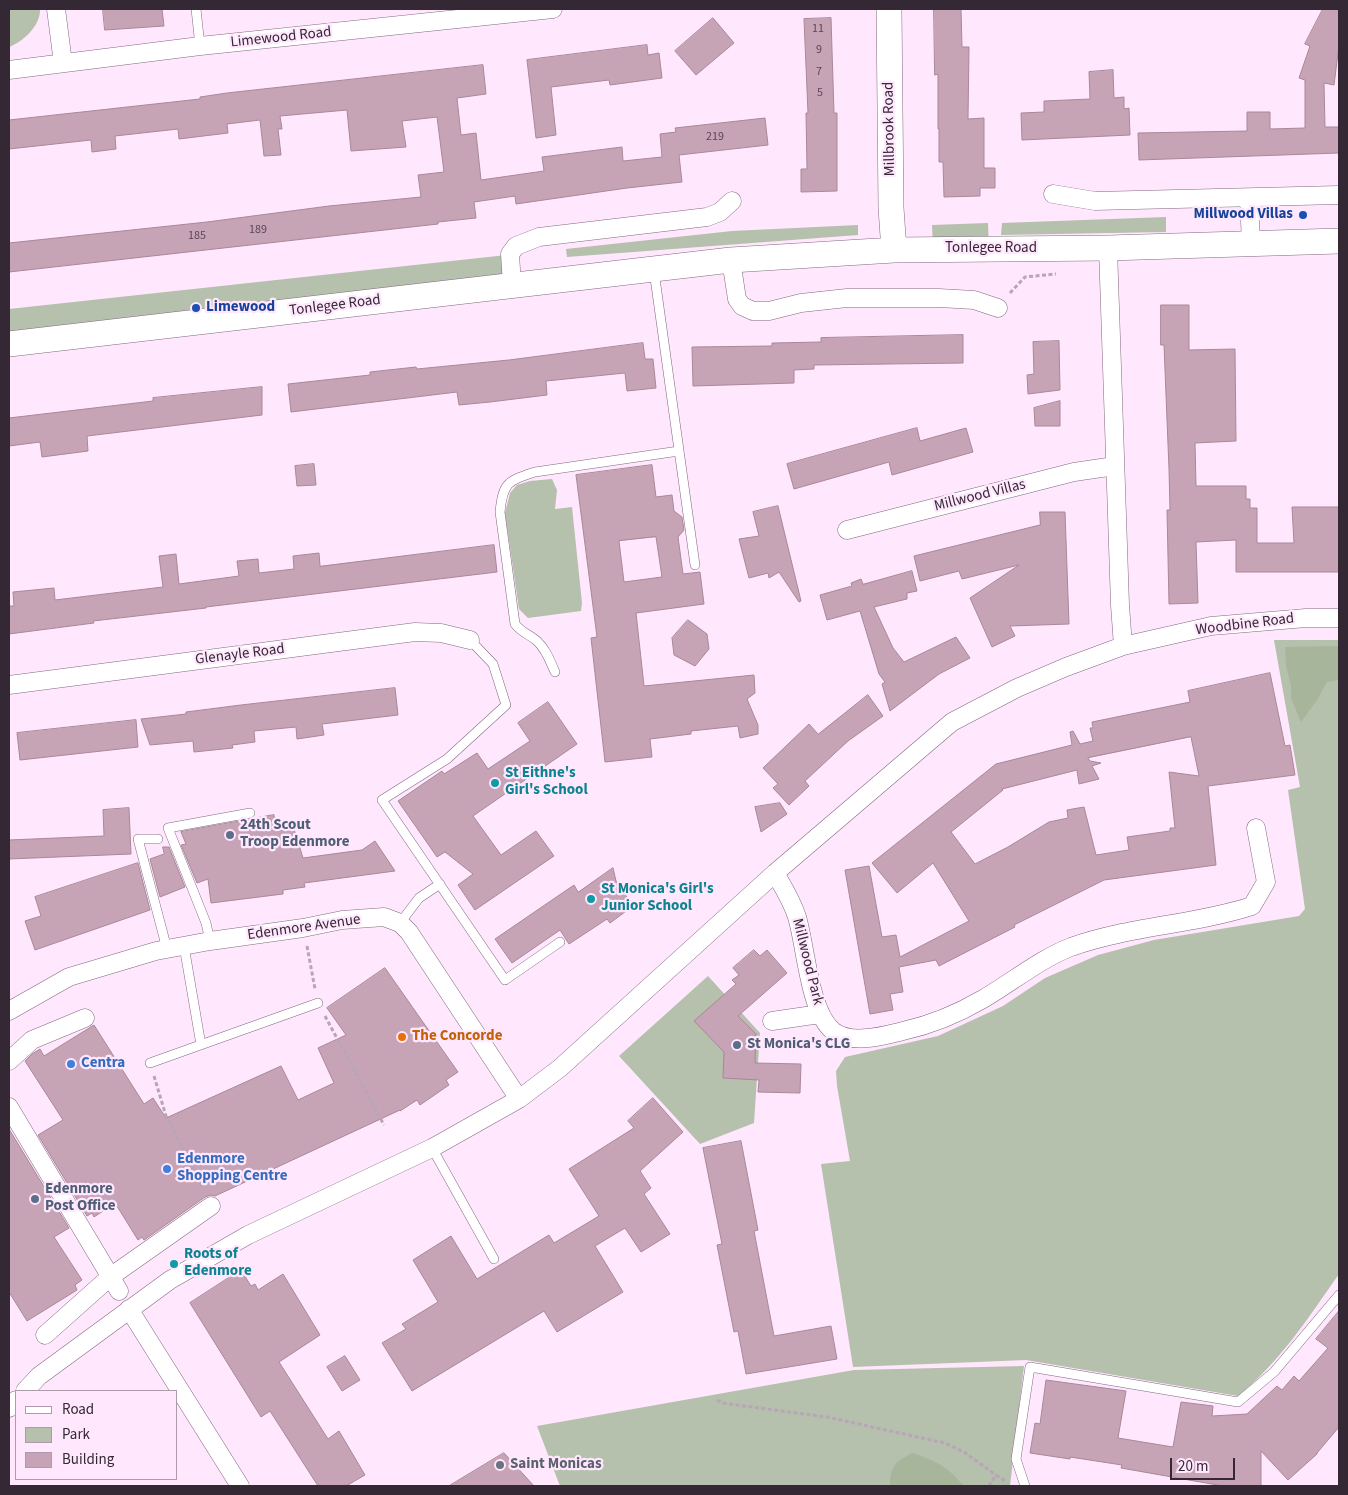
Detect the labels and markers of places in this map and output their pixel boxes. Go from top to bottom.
place label: Millwood Villas [1193,206,1293,224]
marker: Millwood Villas [1297,209,1309,221]
place label: Limewood [206,299,275,317]
marker: Limewood [190,302,202,314]
place label: St Eithne's Girl's School [505,765,588,800]
marker: St Eithne's Girl's School [489,777,501,789]
place label: 24th Scout Troop Edenmore [240,817,350,852]
marker: 24th Scout Troop Edenmore [224,829,236,841]
place label: St Monica's Girl's Junior School [601,881,714,916]
marker: St Monica's Girl's Junior School [585,893,597,905]
place label: The Concorde [412,1028,502,1046]
marker: The Concorde [396,1031,408,1043]
place label: St Monica's CLG [747,1036,850,1054]
marker: St Monica's CLG [731,1039,743,1051]
place label: Centra [81,1055,125,1073]
marker: Centra [65,1058,77,1070]
place label: Edenmore Shopping Centre [177,1151,288,1186]
marker: Edenmore Shopping Centre [161,1163,173,1175]
place label: Edenmore Post Office [45,1181,116,1216]
marker: Edenmore Post Office [29,1193,41,1205]
place label: Roots of Edenmore [184,1246,252,1281]
marker: Roots of Edenmore [168,1258,180,1270]
place label: Saint Monicas [510,1456,602,1474]
marker: Saint Monicas [494,1459,506,1471]

